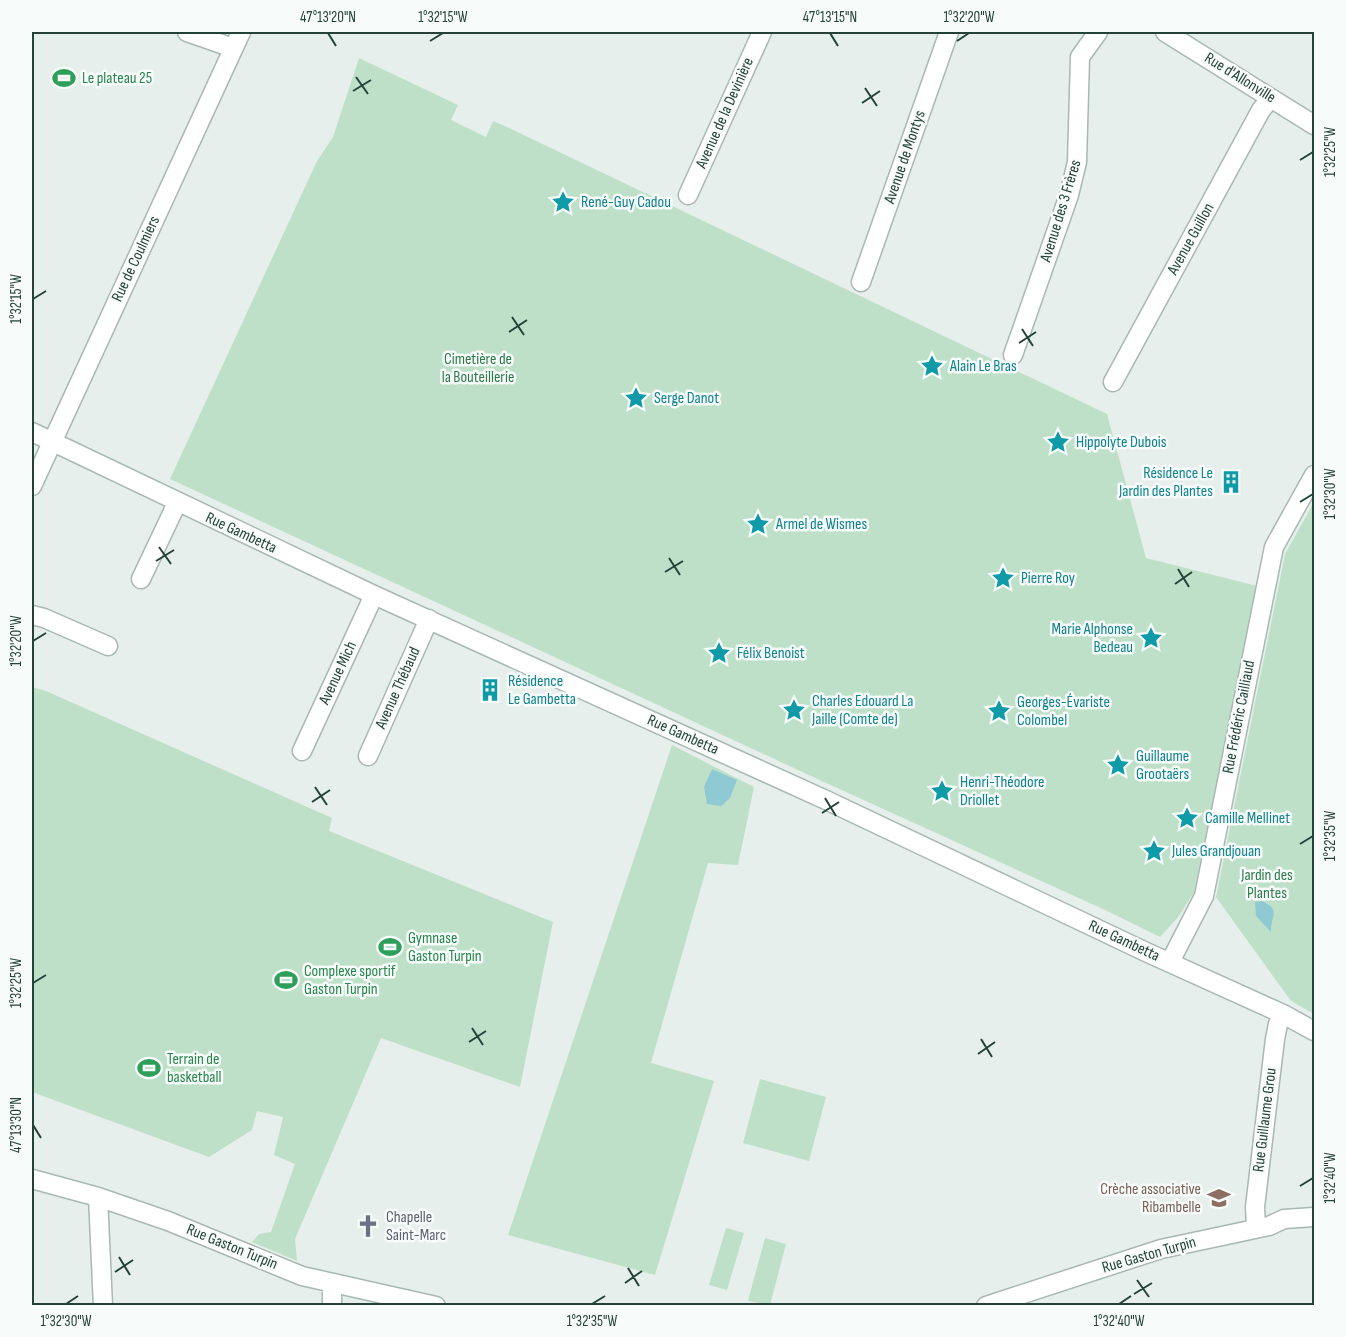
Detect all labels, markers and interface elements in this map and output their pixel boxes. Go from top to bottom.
text: 47°13'20"N [300,8,356,27]
text: 1°32'15"W [418,8,468,27]
text: 47°13'15"N [803,8,857,27]
text: 1°32'20"W [944,8,995,27]
street label: Rue d'Allonville [1201,49,1279,107]
street label: Avenue de la Devinière [692,55,758,172]
sports icon: Le plateau 25 [51,65,77,91]
place label: Le plateau 25 [82,69,152,88]
street label: Avenue de Montys [880,108,930,207]
text: 1°32'25"W [1321,127,1340,177]
street label: Avenue des 3 Frères [1036,157,1086,265]
place icon: René-Guy Cadou [550,189,576,215]
place label: René-Guy Cadou [581,193,671,212]
street label: Avenue Guillon [1163,200,1218,279]
street label: Rue de Coulmiers [108,213,164,305]
text: 1°32'15"W [7,274,26,324]
park label: Cimetière de la Bouteillerie [442,350,514,387]
place icon: Alain Le Bras [919,353,945,379]
place label: Alain Le Bras [949,357,1017,376]
place icon: Serge Danot [623,385,649,411]
place label: Serge Danot [654,389,719,408]
place icon: Hippolyte Dubois [1045,429,1071,455]
place label: Hippolyte Dubois [1076,433,1167,452]
place label: Résidence Le Jardin des Plantes [1118,464,1213,501]
text: 1°32'30"W [1321,468,1340,520]
building icon: Résidence Le Jardin des Plantes [1218,469,1244,495]
street label: Rue Gambetta [202,508,280,558]
place icon: Armel de Wismes [745,511,771,537]
place label: Armel de Wismes [775,515,867,534]
place icon: Pierre Roy [990,565,1016,591]
place label: Pierre Roy [1021,569,1075,588]
text: 1°32'20"W [7,615,26,666]
place label: Marie Alphonse Bedeau [1052,620,1133,657]
place icon: Marie Alphonse Bedeau [1138,625,1164,651]
street label: Avenue Mich [315,638,361,708]
place icon: Félix Benoist [706,640,732,666]
street label: Avenue Thébaud [371,644,424,733]
place label: Félix Benoist [737,644,805,663]
street label: Rue Frédéric Cailliaud [1219,659,1259,775]
place label: Résidence Le Gambetta [508,672,576,709]
building icon: Résidence Le Gambetta [477,677,503,703]
place label: Charles Edouard La Jaille (Comte de) [811,692,913,729]
place label: Georges-Évariste Colombel [1017,693,1110,730]
place icon: Charles Edouard La Jaille (Comte de) [781,697,807,723]
place icon: Georges-Évariste Colombel [986,698,1012,724]
street label: Rue Gambetta [644,711,722,759]
place label: Guillaume Grootaërs [1136,747,1189,784]
place icon: Guillaume Grootaërs [1105,752,1131,778]
place label: Henri-Théodore Driollet [960,773,1044,810]
place icon: Henri-Théodore Driollet [929,778,955,804]
place icon: Camille Mellinet [1174,805,1200,831]
place label: Camille Mellinet [1205,809,1290,828]
text: 1°32'35"W [1321,811,1340,861]
place icon: Jules Grandjouan [1141,838,1167,864]
place label: Jules Grandjouan [1171,842,1261,861]
park label: Jardin des Plantes [1240,866,1293,903]
street label: Rue Gambetta [1085,916,1163,966]
place label: Gymnase Gaston Turpin [408,929,482,966]
sports icon: Gymnase Gaston Turpin [377,934,403,960]
text: 1°32'25"W [7,958,26,1008]
place label: Complexe sportif Gaston Turpin [304,962,396,999]
sports icon: Complexe sportif Gaston Turpin [273,967,299,993]
place label: Terrain de basketball [167,1050,221,1087]
sports icon: Terrain de basketball [136,1055,162,1081]
street label: Rue Guillaume Grou [1249,1067,1281,1173]
text: 47°13'30"N [7,1097,26,1153]
text: 1°32'40"W [1321,1152,1340,1204]
place label: Crèche associative Ribambelle [1100,1180,1201,1217]
school or university icon: Crèche associative Ribambelle [1206,1185,1232,1211]
place label: Chapelle Saint-Marc [386,1208,446,1245]
church icon: Chapelle Saint-Marc [355,1213,381,1239]
street label: Rue Gaston Turpin [184,1220,280,1274]
street label: Rue Gaston Turpin [1100,1233,1198,1277]
text: 1°32'30"W [40,1312,92,1331]
text: 1°32'35"W [567,1312,617,1331]
text: 1°32'40"W [1094,1312,1145,1331]

